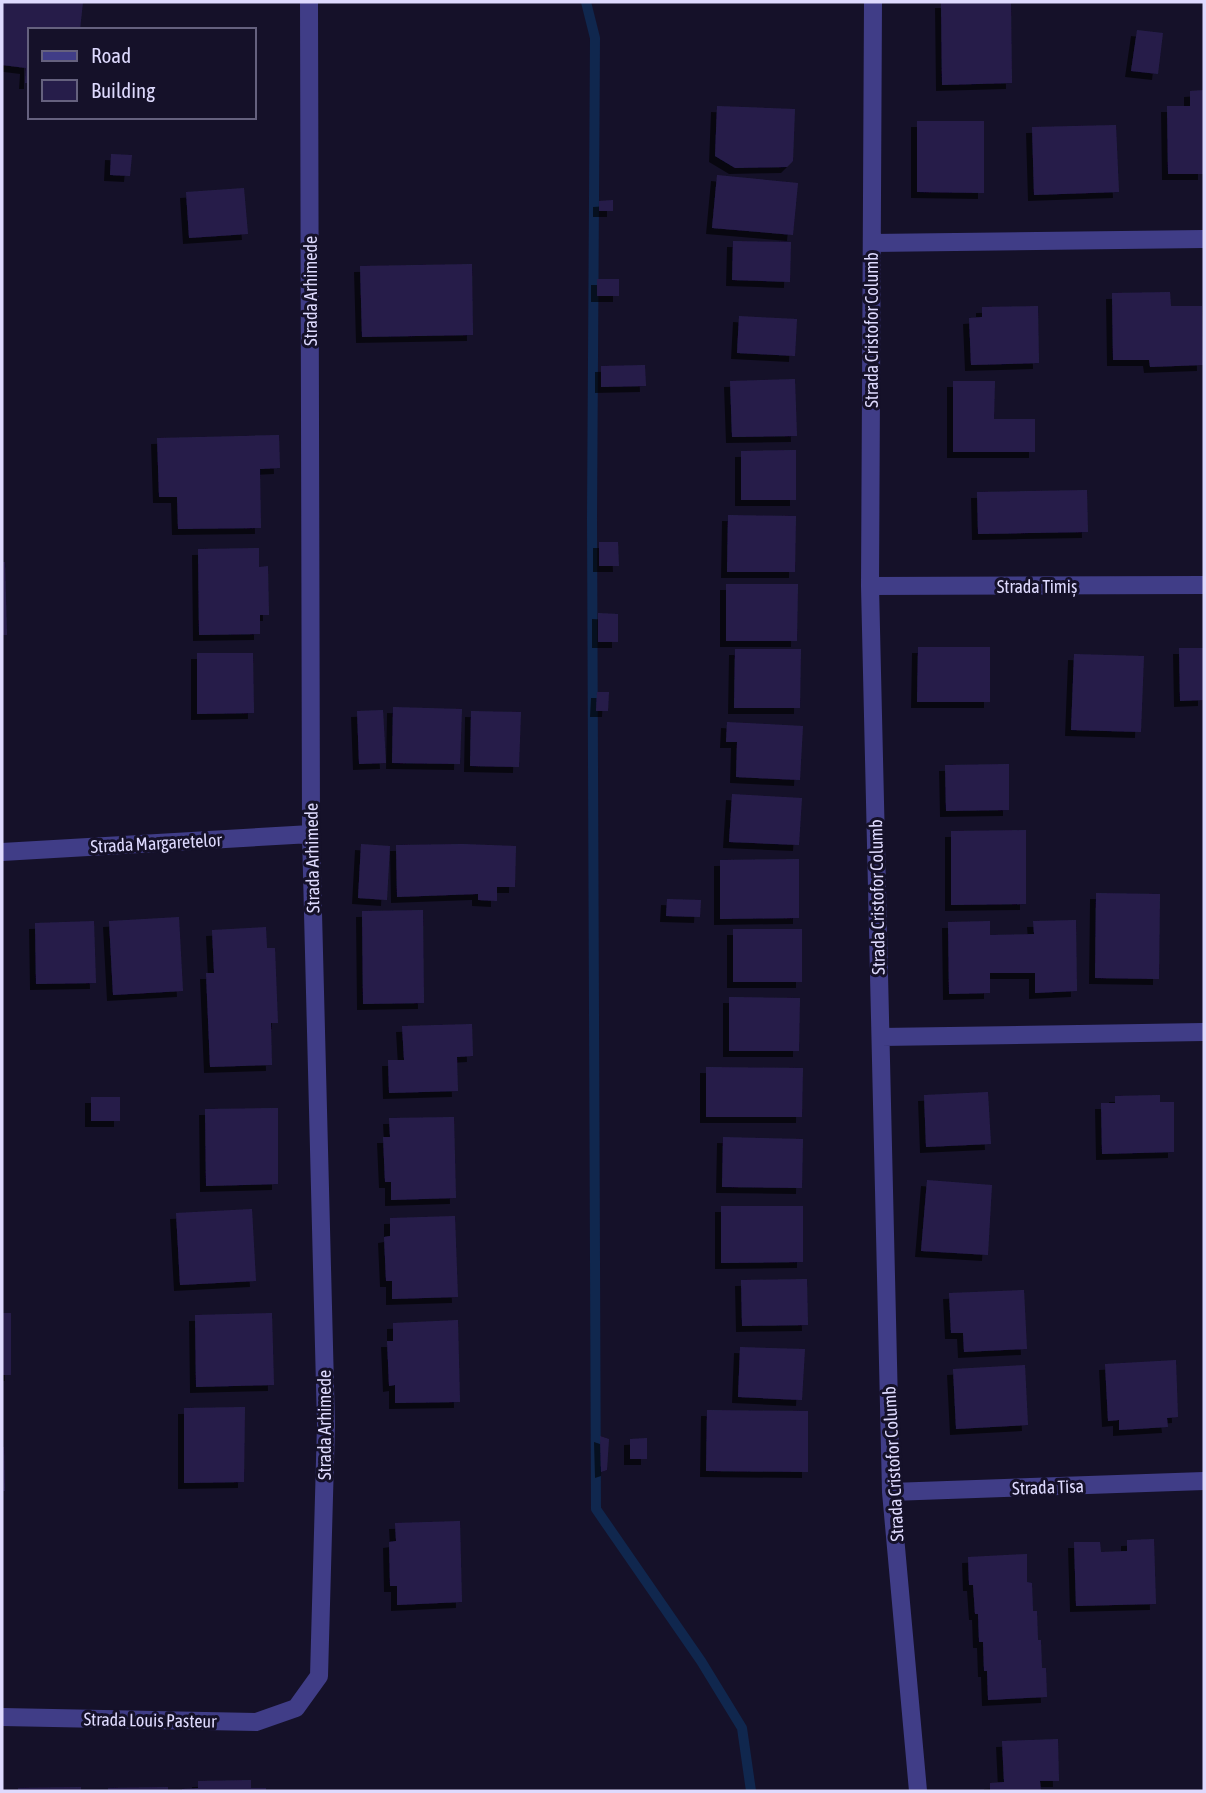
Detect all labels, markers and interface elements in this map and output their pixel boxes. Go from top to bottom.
legend [28,28,256,119]
text: Road [91,43,131,67]
text: Building [91,78,155,102]
street label: Strada Arhimede [300,236,321,346]
street label: Strada Cristofor Columb [861,252,882,408]
street label: Strada Timiș [997,576,1077,597]
street label: Strada Arhimede [301,803,323,913]
street label: Strada Cristofor Columb [865,819,889,975]
street label: Strada Margaretelor [90,829,223,857]
street label: Strada Arhimede [314,1370,335,1480]
street label: Strada Cristofor Columb [878,1386,908,1542]
street label: Strada Tisa [1012,1475,1084,1499]
street label: Strada Louis Pasteur [83,1708,217,1732]

